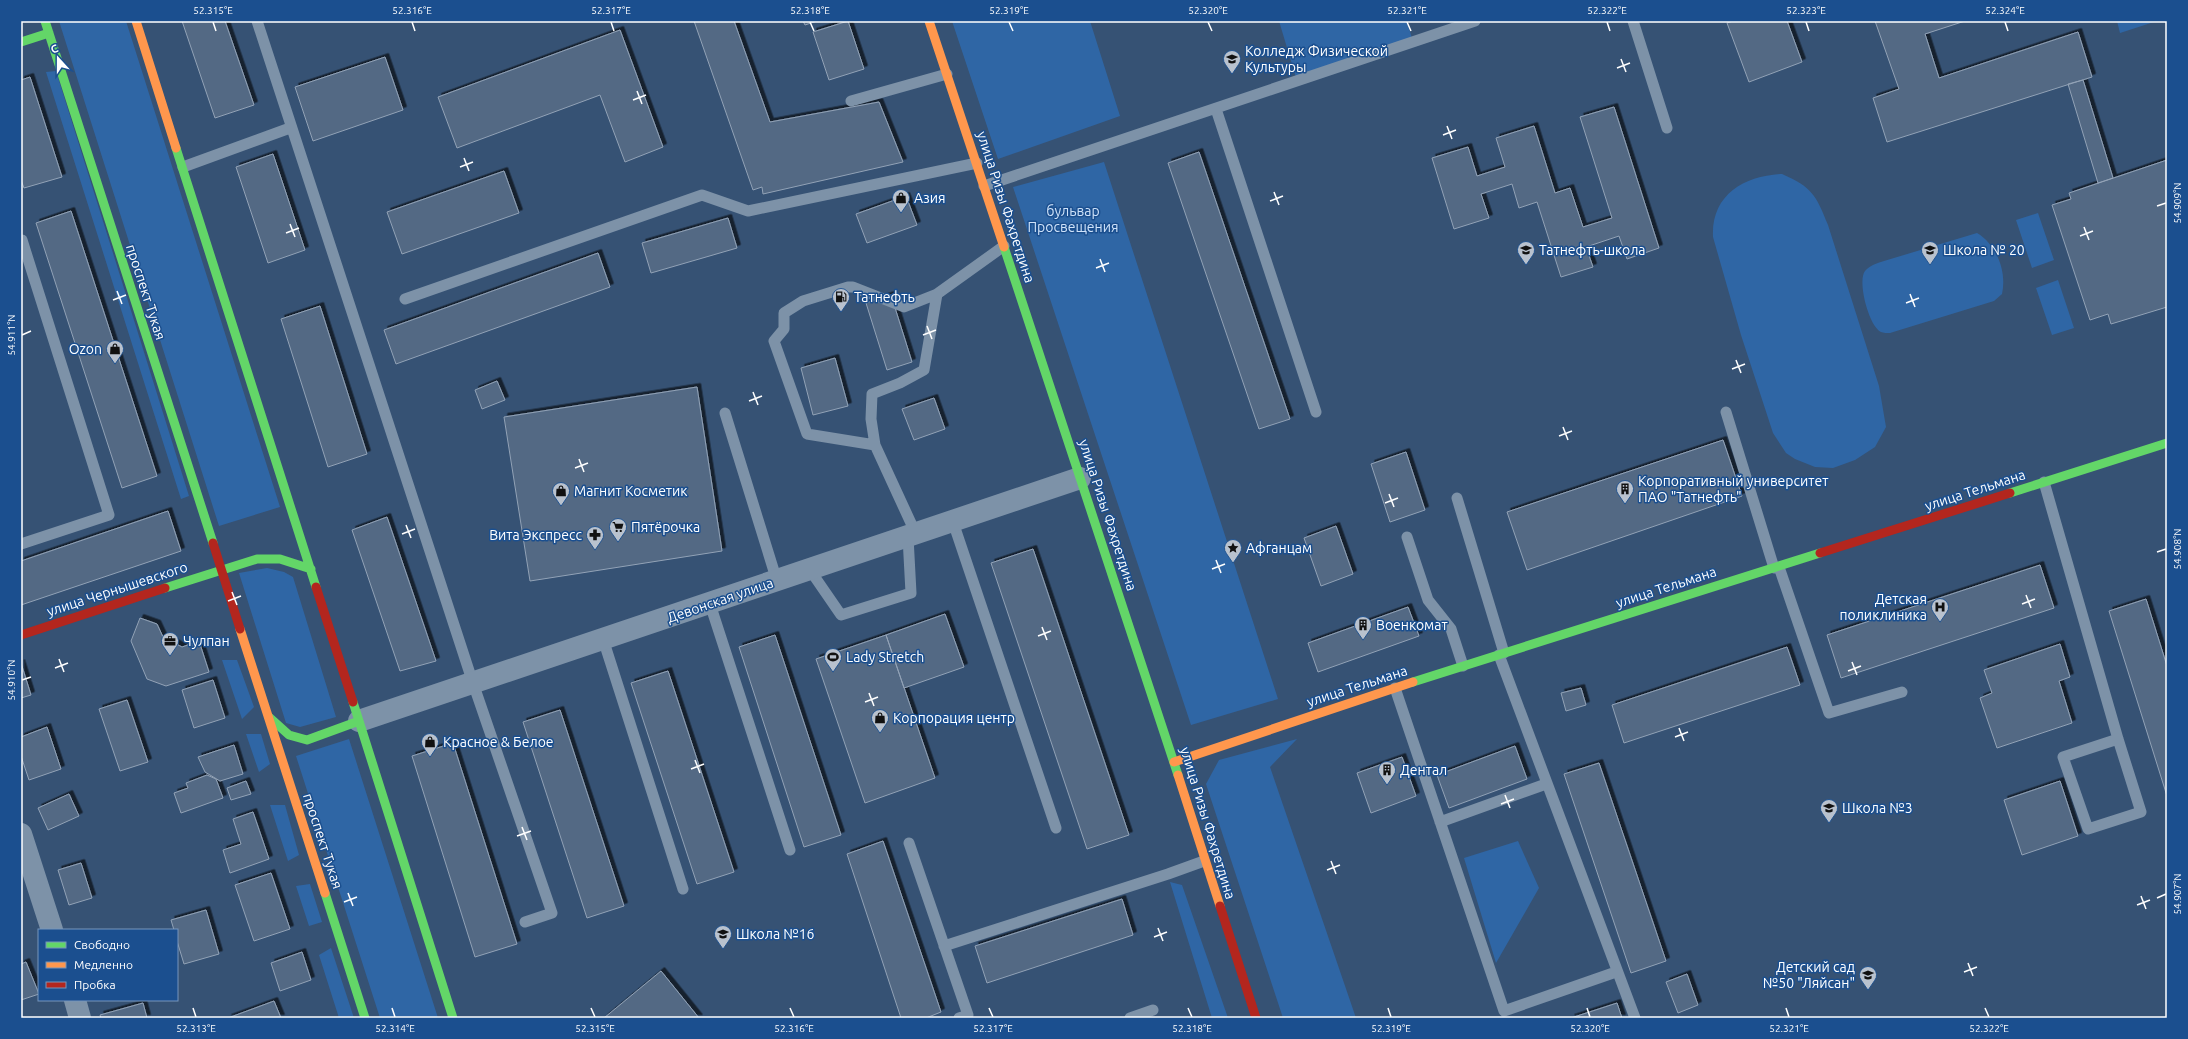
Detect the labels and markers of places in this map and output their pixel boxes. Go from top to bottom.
place label: Колледж Физической Культуры [1245,43,1388,75]
school or university icon: Колледж Физической Культуры [1222,49,1242,74]
shop icon: Азия [891,188,911,213]
place label: Азия [914,190,946,206]
school or university icon: Татнефть-школа [1516,240,1536,265]
school or university icon: Школа № 20 [1920,240,1940,265]
place label: Татнефть-школа [1539,242,1646,258]
place label: Школа № 20 [1943,242,2025,258]
fuel station icon: Татнефть [831,287,851,312]
place label: Татнефть [854,289,915,305]
shop icon: Ozon [105,339,125,364]
place label: Ozon [69,341,102,357]
place label: Корпоративный университет ПАО "Татнефть" [1638,473,1828,505]
building icon: Корпоративный университет ПАО "Татнефть" [1615,479,1635,504]
shop icon: Магнит Косметик [551,481,571,506]
place label: Магнит Косметик [574,483,688,499]
supermarket icon: Пятёрочка [608,517,628,542]
place label: Пятёрочка [631,519,700,535]
pharmacy icon: Вита Экспресс [585,525,605,550]
place label: Вита Экспресс [489,527,582,543]
place icon: Афганцам [1223,538,1243,563]
place label: Афганцам [1246,540,1312,556]
place label: Детская поликлиника [1839,591,1927,623]
hospital icon: Детская поликлиника [1930,597,1950,622]
building icon: Военкомат [1353,615,1373,640]
place label: Военкомат [1376,617,1448,633]
office icon: Чулпан [160,631,180,656]
place label: Чулпан [183,633,230,649]
sports icon: Lady Stretch [823,647,843,672]
place label: Lady Stretch [846,649,924,665]
shop icon: Корпорация центр [870,708,890,733]
place label: Корпорация центр [893,710,1015,726]
shop icon: Красное & Белое [420,732,440,757]
place label: Красное & Белое [443,734,554,750]
building icon: Дентал [1377,760,1397,785]
place label: Дентал [1400,762,1447,778]
school or university icon: Школа №3 [1819,798,1839,823]
place label: Школа №3 [1842,800,1913,816]
school or university icon: Школа №16 [713,924,733,949]
place label: Школа №16 [736,926,815,942]
place label: Детский сад №50 "Ляйсан" [1763,959,1855,991]
school or university icon: Детский сад №50 "Ляйсан" [1858,965,1878,990]

